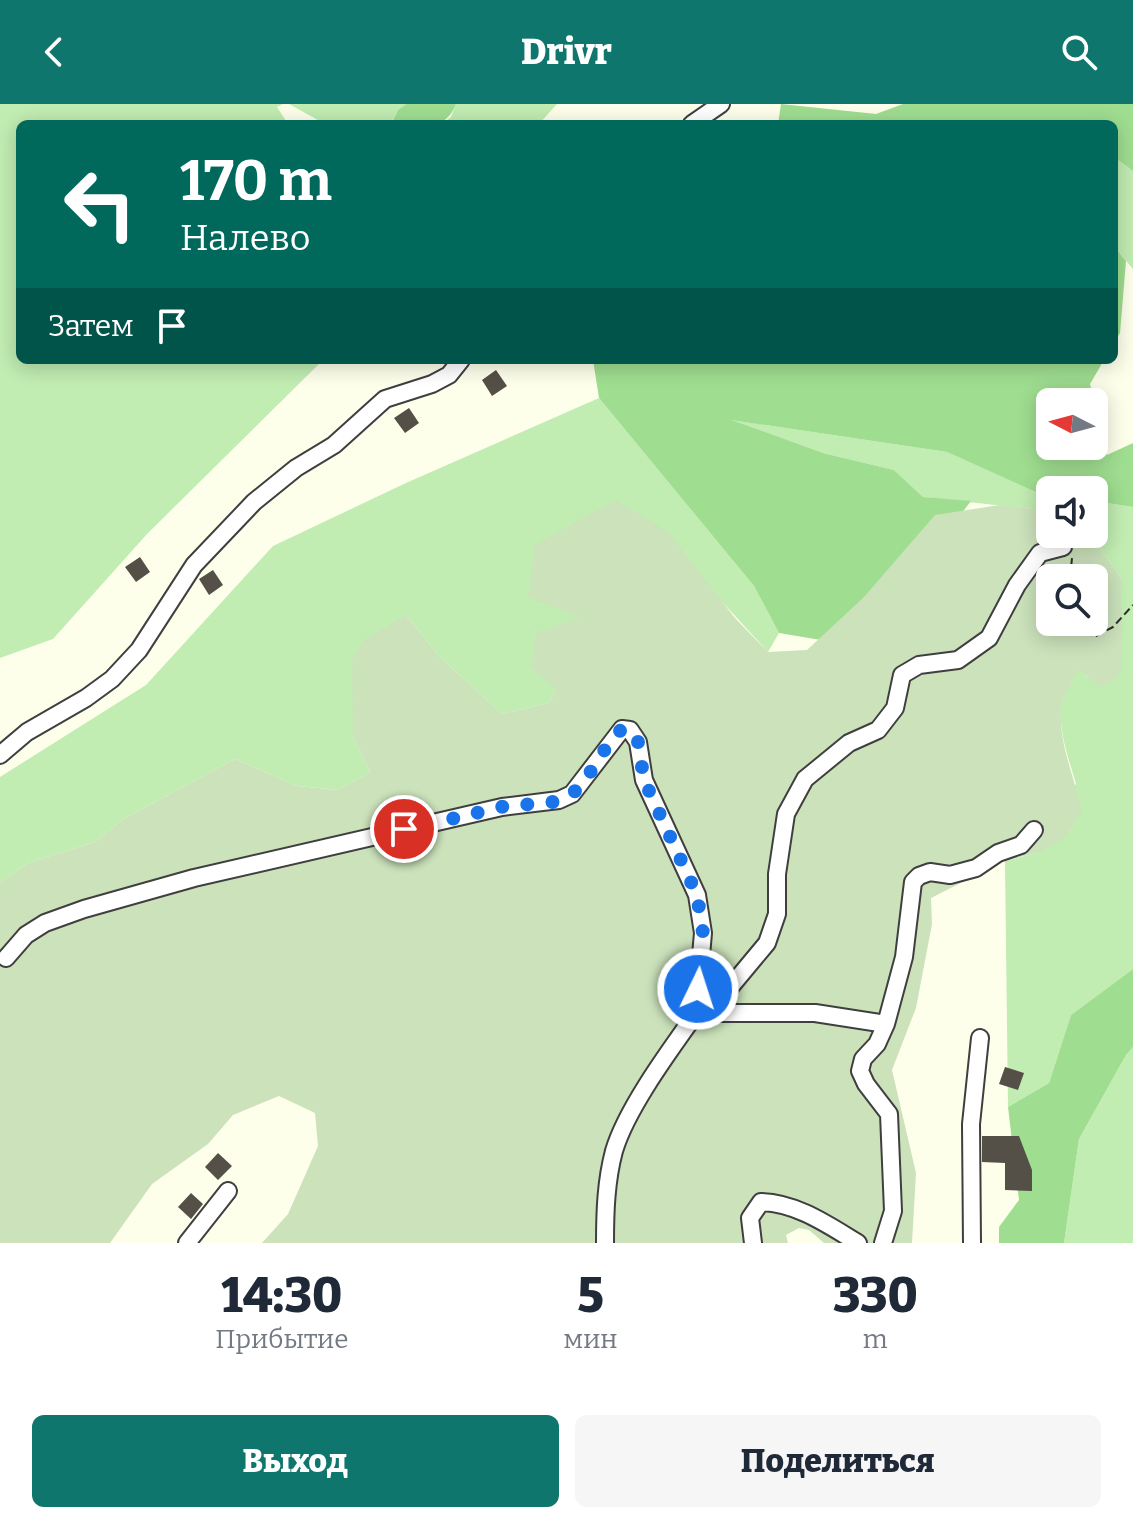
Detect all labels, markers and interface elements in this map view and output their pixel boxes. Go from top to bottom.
icon: back [32,30,76,74]
text: Drivr [521,30,612,74]
icon: search [1057,30,1101,74]
text: 170 m [180,148,332,215]
icon: left [48,152,152,256]
text: Налево [180,216,311,260]
icon: arrive [150,304,194,348]
text: Затем [48,308,134,344]
north arrow [1036,388,1108,460]
map controls [1036,388,1108,636]
button: sound [1036,476,1108,548]
button: search [1036,564,1108,636]
pin [370,795,438,863]
icon: arrive [382,807,426,851]
position arrow [656,947,740,1031]
text: 14:30 [221,1267,342,1325]
text: 5 [577,1267,604,1325]
text: 330 [833,1267,918,1325]
text: Прибытие [215,1324,348,1355]
text: мин [564,1324,618,1355]
text: m [863,1324,888,1355]
button: Выход [32,1415,559,1507]
button: Поделиться [575,1415,1101,1507]

